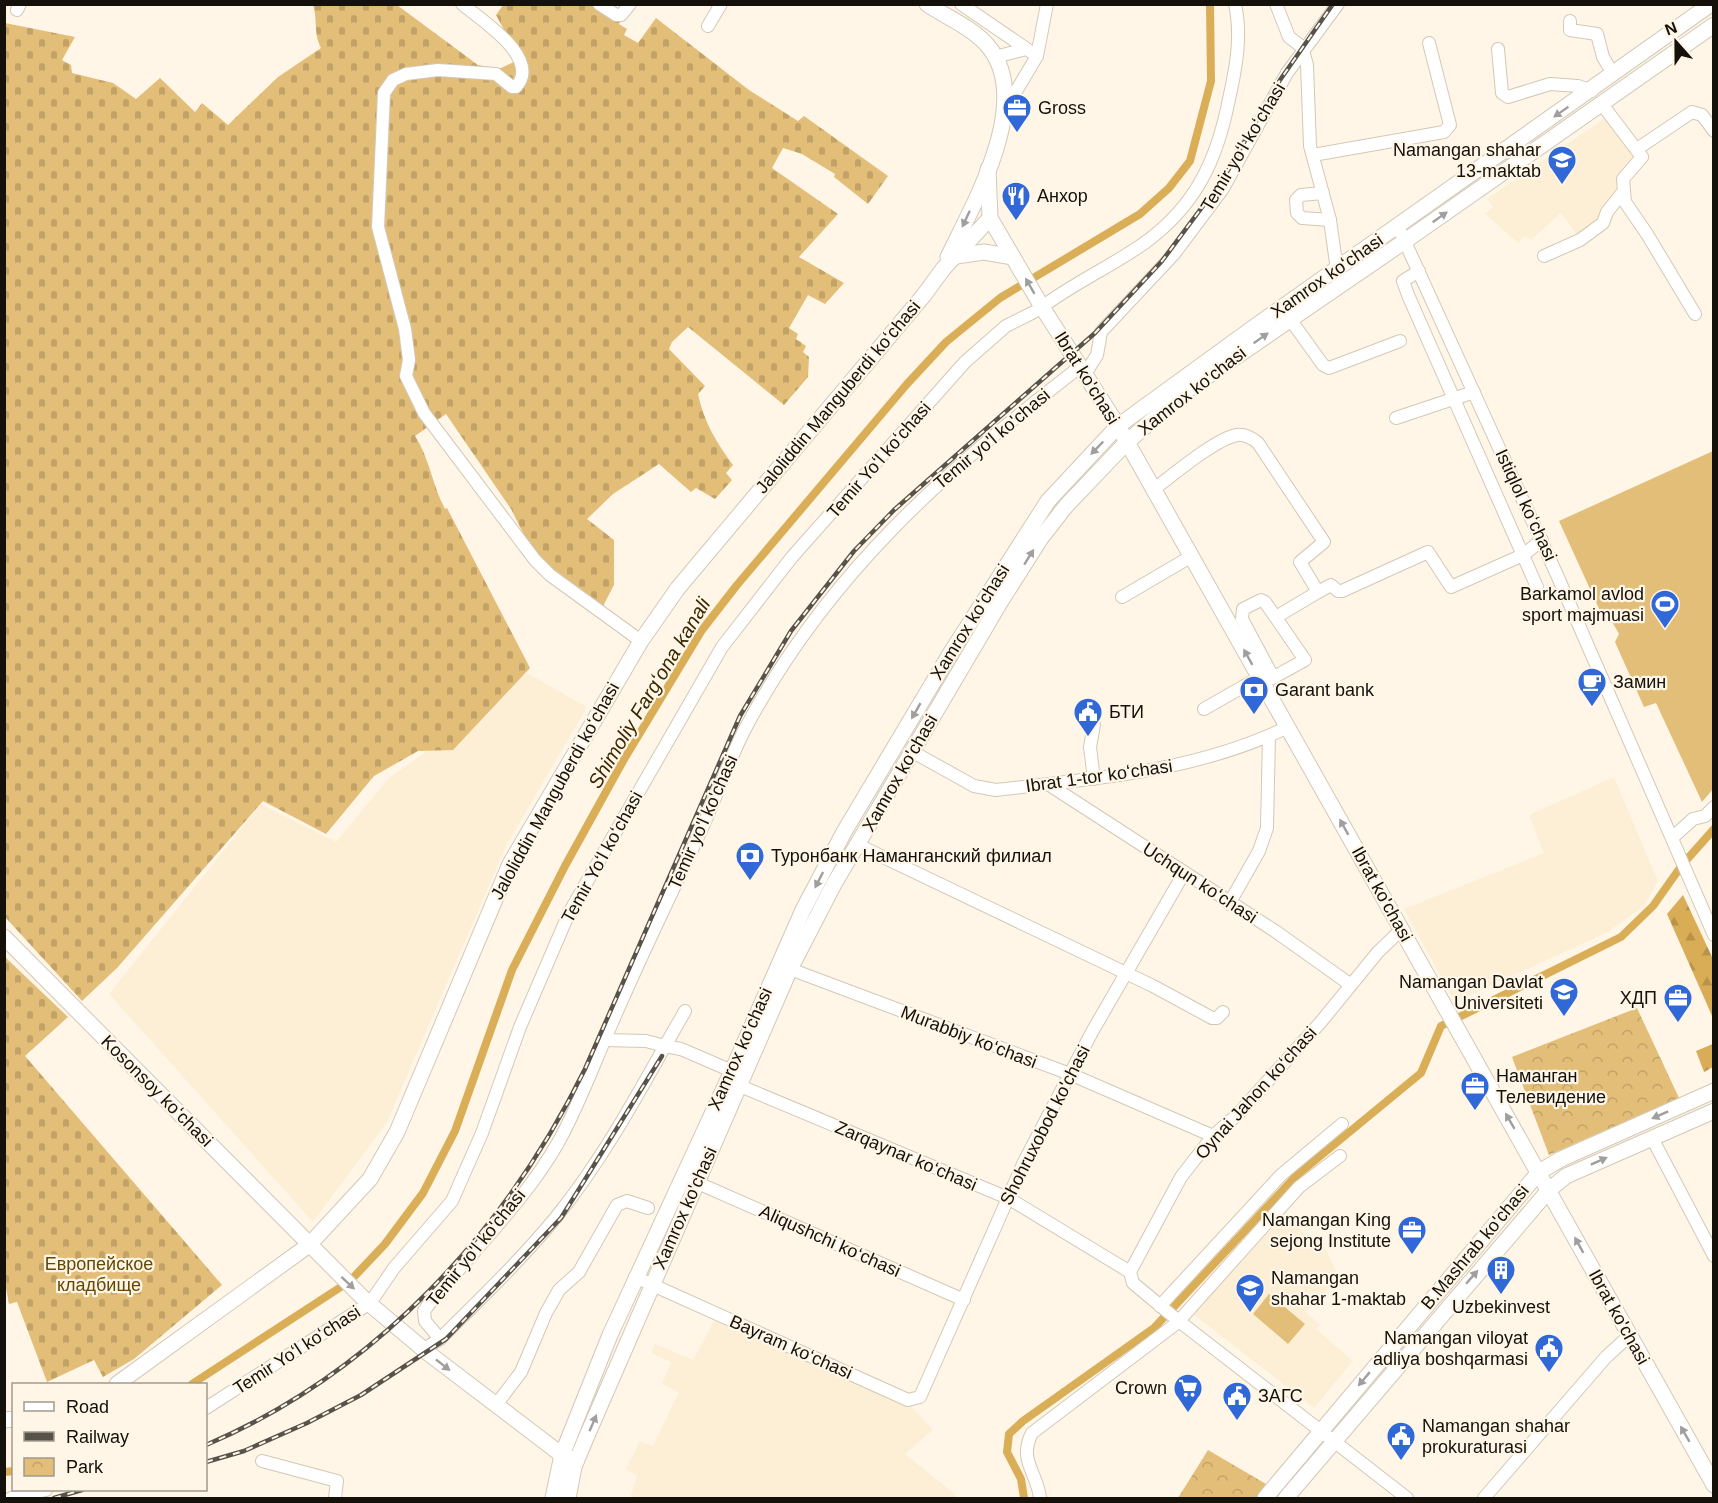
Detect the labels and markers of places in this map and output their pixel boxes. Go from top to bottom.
office icon: Gross [1001,92,1033,134]
place label: Gross [1038,98,1086,118]
place label: Namangan shahar 13-maktab [1393,140,1541,181]
school or university icon: Namangan shahar 13-maktab [1546,144,1578,186]
restaurant icon: Анхор [1000,180,1032,222]
place label: Анхор [1037,186,1088,206]
place label: Barkamol avlod sport majmuasi [1520,584,1644,625]
sports icon: Barkamol avlod sport majmuasi [1649,588,1681,630]
cafe icon: Замин [1576,666,1608,708]
place label: Замин [1613,672,1666,692]
bank icon: Garant bank [1238,674,1270,716]
place label: Garant bank [1275,680,1375,700]
public building icon: БТИ [1072,696,1104,738]
place label: БТИ [1109,702,1144,722]
bank icon: Туронбанк Наманганский филиал [734,840,766,882]
place label: Туронбанк Наманганский филиал [771,846,1052,866]
place label: Namangan Davlat Universiteti [1399,972,1543,1013]
school or university icon: Namangan Davlat Universiteti [1548,976,1580,1018]
office icon: ХДП [1662,982,1694,1024]
place label: ХДП [1620,988,1657,1008]
place label: Наманган Телевидение [1496,1066,1606,1107]
office icon: Наманган Телевидение [1459,1070,1491,1112]
place label: Namangan King sejong Institute [1262,1210,1391,1251]
office icon: Namangan King sejong Institute [1396,1214,1428,1256]
building icon: Uzbekinvest [1485,1254,1517,1296]
place label: Namangan shahar 1-maktab [1271,1268,1406,1309]
school or university icon: Namangan shahar 1-maktab [1234,1272,1266,1314]
place label: Uzbekinvest [1452,1297,1550,1317]
place label: Namangan viloyat adliya boshqarmasi [1373,1328,1528,1369]
public building icon: Namangan viloyat adliya boshqarmasi [1533,1332,1565,1374]
supermarket icon: Crown [1172,1372,1204,1414]
place label: Crown [1115,1378,1167,1398]
public building icon: ЗАГС [1221,1380,1253,1422]
place label: ЗАГС [1258,1386,1303,1406]
place label: Namangan shahar prokuraturasi [1422,1416,1570,1457]
public building icon: Namangan shahar prokuraturasi [1385,1420,1417,1462]

